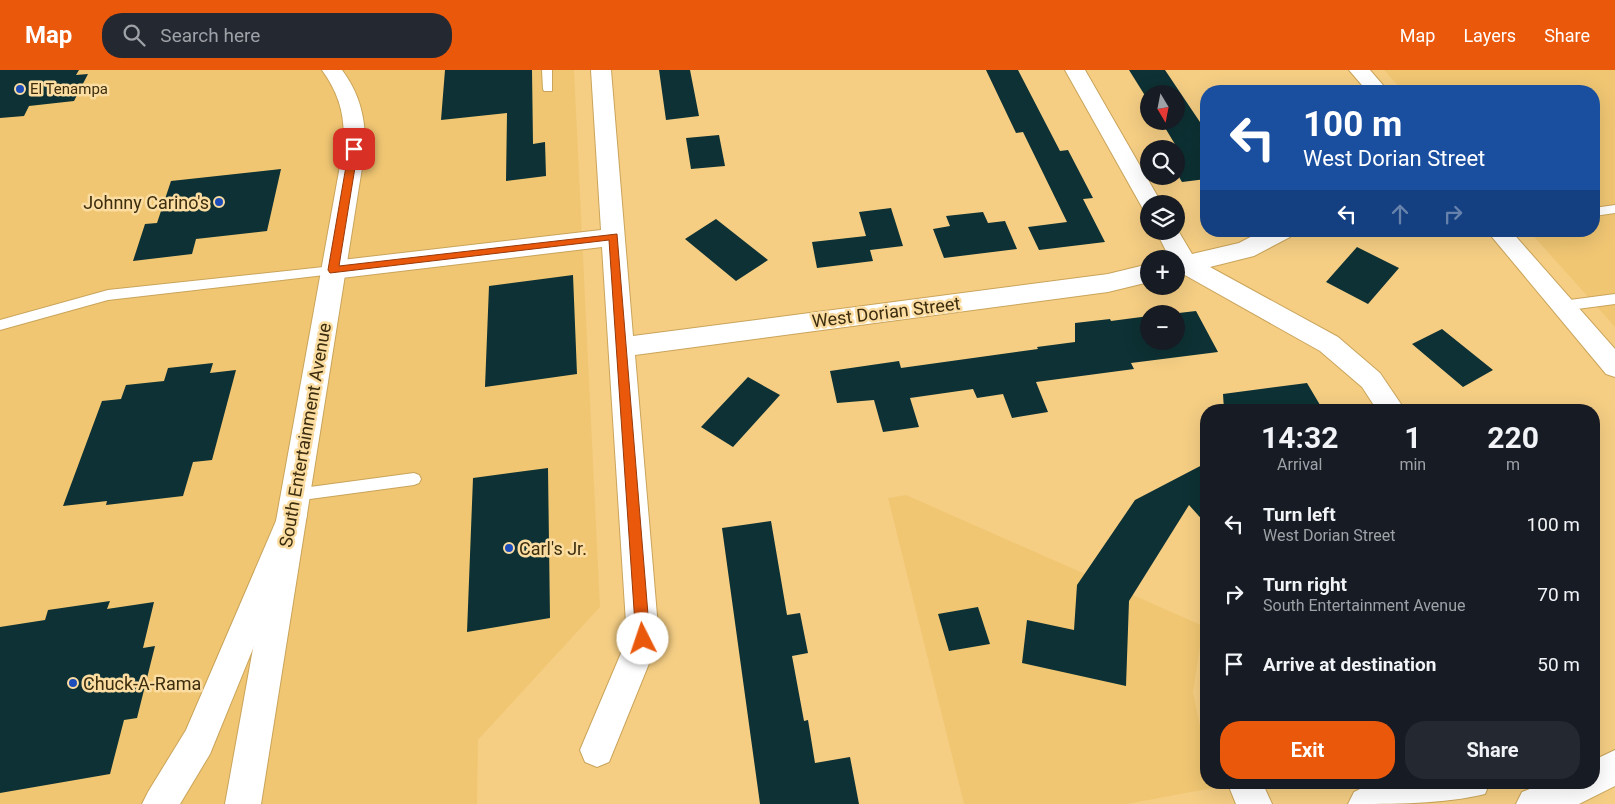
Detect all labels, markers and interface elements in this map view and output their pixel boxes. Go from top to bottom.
search box [102,13,452,58]
text: Map [25,21,72,49]
icon: search [120,21,148,49]
text: Search here [160,24,260,47]
text: Map [1400,25,1435,46]
text: Layers [1463,25,1516,46]
text: Share [1544,25,1590,46]
place label: El Tenampa [30,80,108,98]
marker: El Tenampa [14,83,26,95]
north arrow [1140,85,1185,130]
map controls [1140,85,1185,350]
text: 100 m [1303,104,1402,145]
icon: left [1220,105,1285,170]
pin [333,128,375,170]
icon: arrive [340,135,368,163]
button: search [1140,140,1185,185]
text: West Dorian Street [1303,146,1485,171]
place label: Johnny Carino's [83,192,209,213]
button: layers [1140,195,1185,240]
marker: Johnny Carino's [213,196,225,208]
icon: left [1333,200,1361,228]
icon: ahead [1386,200,1414,228]
icon: right [1439,200,1467,228]
button: + [1140,250,1185,295]
street label: West Dorian Street [811,292,961,332]
button: − [1140,305,1185,350]
street label: South Entertainment Avenue [275,321,335,549]
text: 14:32 [1261,420,1338,455]
text: 1 [1404,420,1421,455]
text: 220 [1487,420,1539,455]
text: Arrival [1277,455,1322,474]
text: min [1399,455,1426,474]
text: m [1506,455,1520,474]
text: Turn left [1263,503,1336,526]
icon: left [1220,510,1248,538]
text: 100 m [1527,513,1580,536]
text: West Dorian Street [1263,526,1396,545]
place label: Carl's Jr. [519,538,587,559]
marker: Carl's Jr. [503,542,515,554]
text: Turn right [1263,573,1347,596]
icon: right [1220,580,1248,608]
text: 70 m [1537,583,1580,606]
text: South Entertainment Avenue [1263,596,1465,615]
position arrow [616,612,668,664]
icon: arrive [1220,650,1248,678]
text: Arrive at destination [1263,653,1436,676]
text: 50 m [1537,653,1580,676]
place label: Chuck-A-Rama [83,673,201,694]
marker: Chuck-A-Rama [67,677,79,689]
button: Exit [1220,721,1395,779]
button: Share [1405,721,1580,779]

